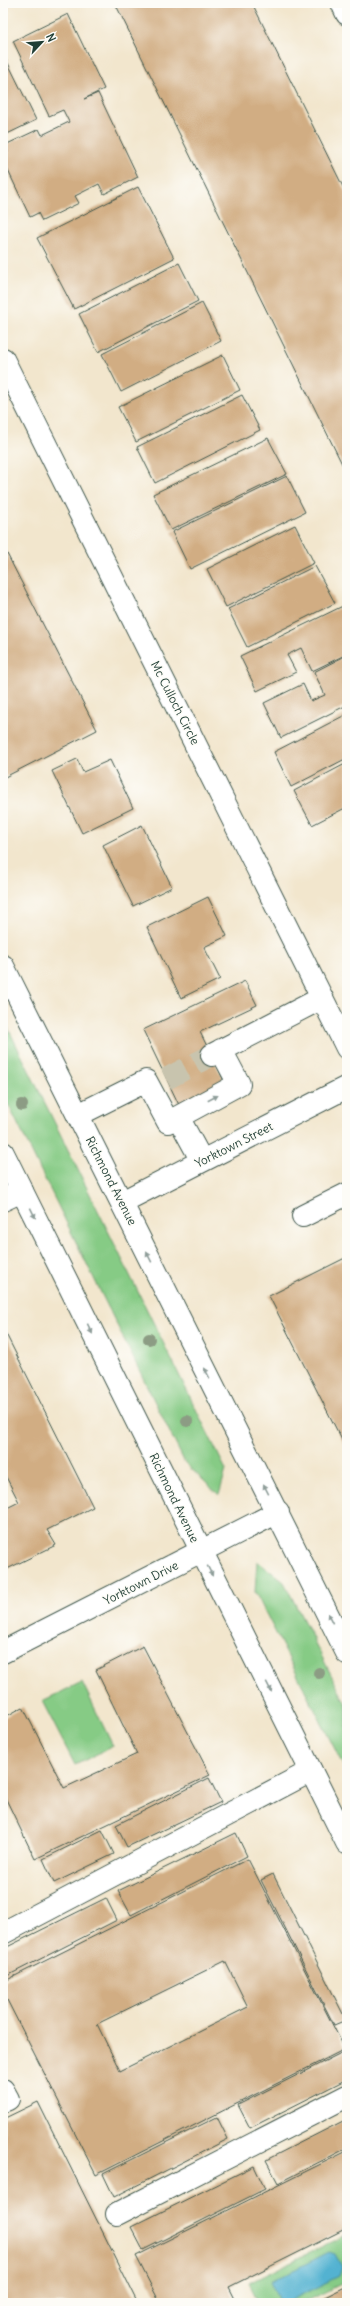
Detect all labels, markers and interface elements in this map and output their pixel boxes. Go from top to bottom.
north arrow [22,22,62,62]
text: N [43,31,59,44]
street label: Mc Culloch Circle [148,658,203,747]
one-way arrow [207,1095,219,1102]
street label: Yorktown Street [192,1118,275,1171]
street label: Richmond Avenue [83,1134,140,1228]
one-way arrow [30,1207,36,1218]
one-way arrow [146,1251,152,1262]
one-way arrow [87,1324,94,1335]
one-way arrow [204,1367,211,1378]
street label: Richmond Avenue [146,1451,203,1545]
one-way arrow [263,1483,269,1495]
street label: Yorktown Drive [101,1557,181,1608]
one-way arrow [207,1565,213,1577]
one-way arrow [327,1612,333,1624]
one-way arrow [265,1682,272,1693]

